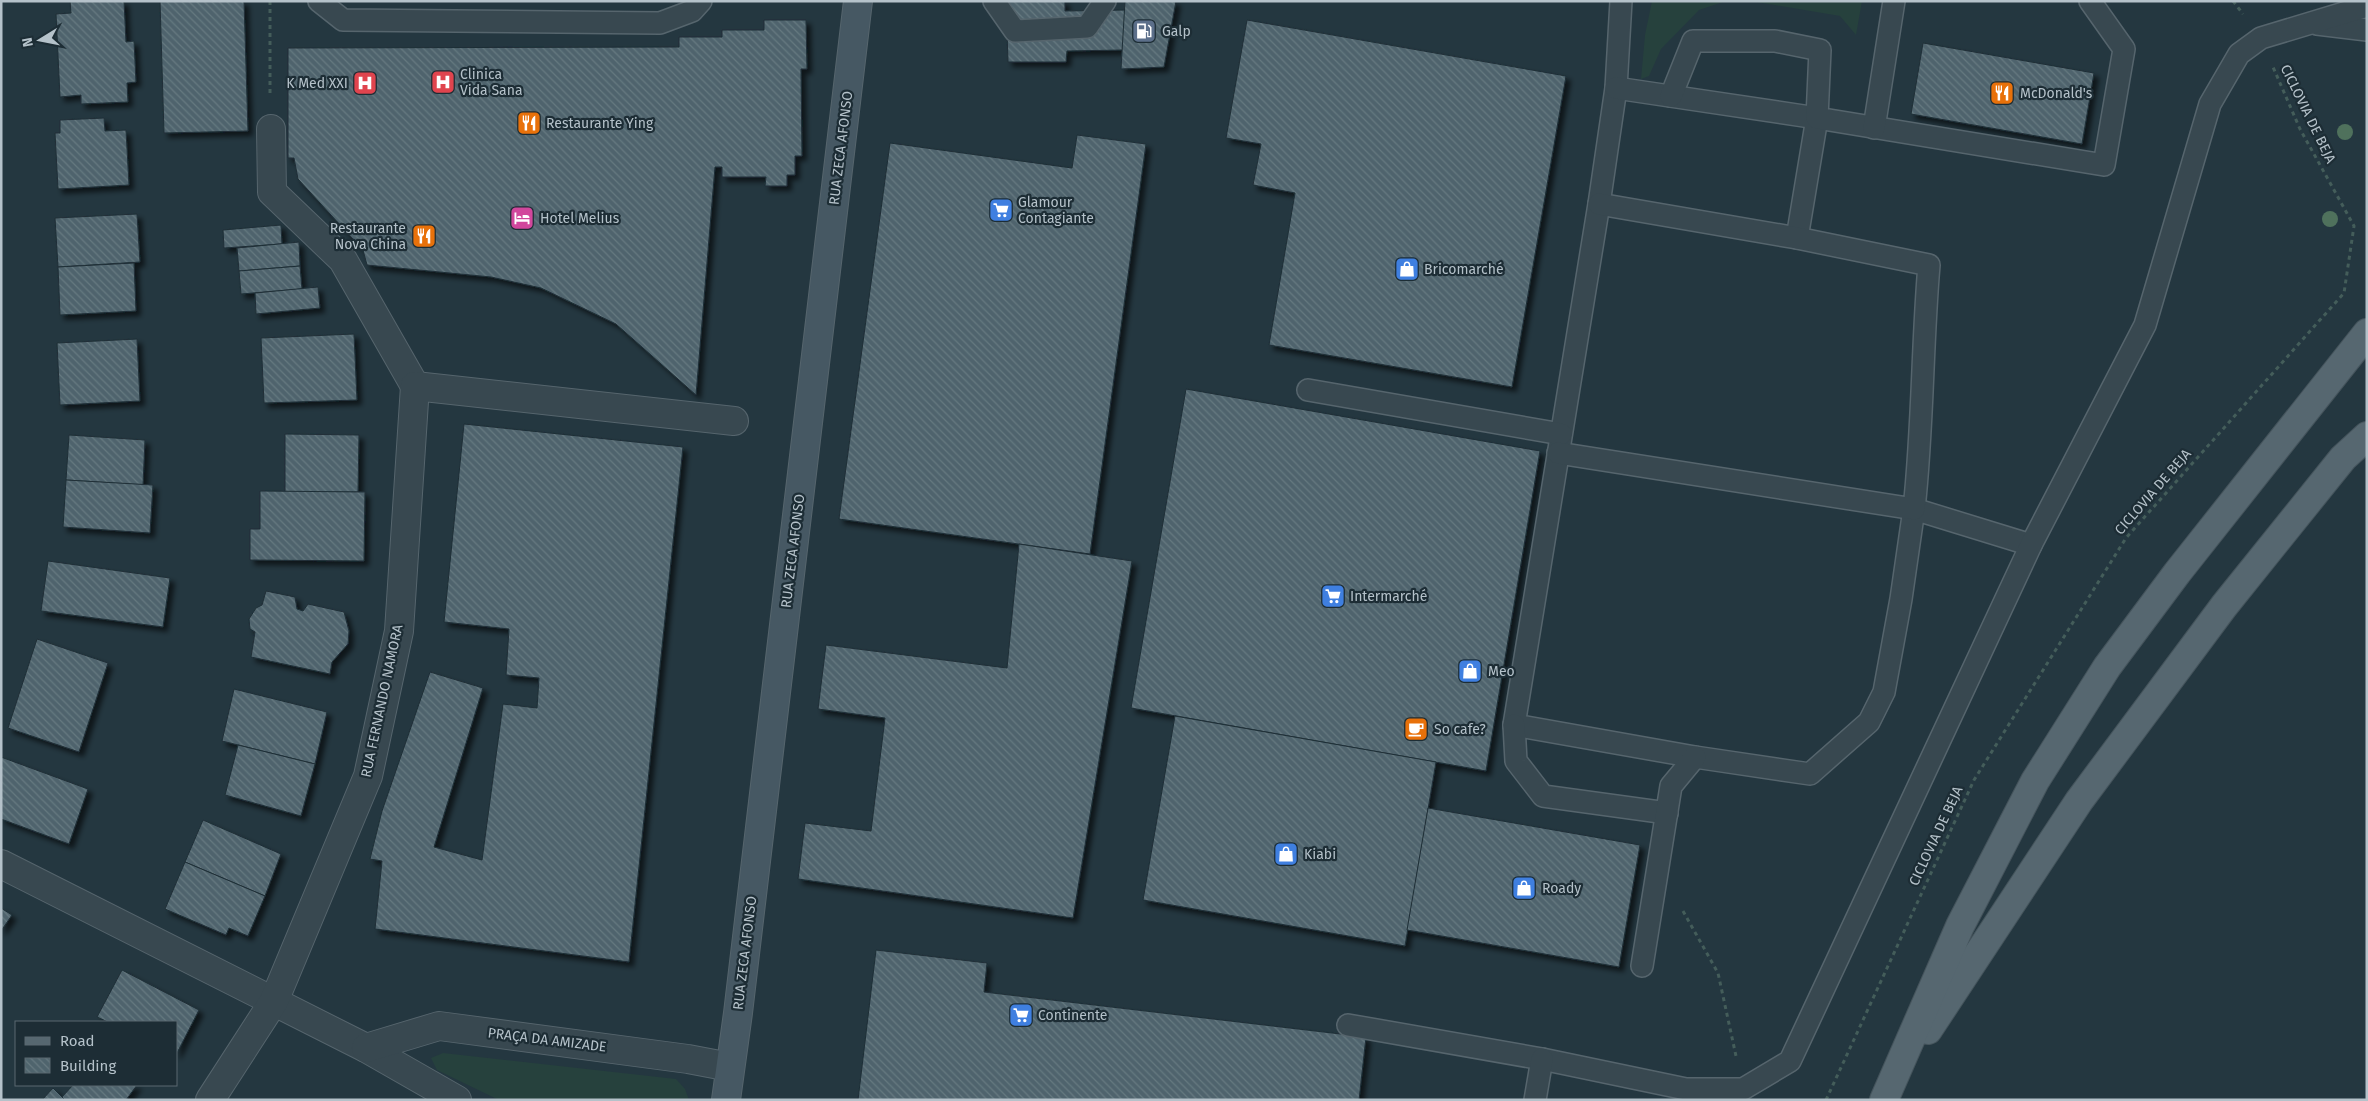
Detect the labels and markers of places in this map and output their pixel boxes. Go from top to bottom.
fuel station icon: Galp [1131,18,1157,44]
place label: Galp [1162,23,1191,40]
place label: Clinica Vida Sana [460,66,523,99]
hospital icon: Clinica Vida Sana [430,69,456,95]
hospital icon: K Med XXI [352,70,378,96]
place label: K Med XXI [286,75,348,92]
restaurant icon: McDonald's [1989,80,2015,106]
place label: McDonald's [2020,85,2093,102]
restaurant icon: Restaurante Ying [516,110,542,136]
place label: Restaurante Ying [546,115,654,132]
place label: Glamour Contagiante [1018,194,1094,227]
supermarket icon: Glamour Contagiante [988,197,1014,223]
hotel icon: Hotel Melius [509,205,535,231]
place label: Hotel Melius [540,210,620,227]
place label: Restaurante Nova China [330,220,406,253]
restaurant icon: Restaurante Nova China [411,223,437,249]
shop icon: Bricomarché [1394,256,1420,282]
place label: Bricomarché [1424,261,1504,278]
supermarket icon: Intermarché [1320,583,1346,609]
place label: Intermarché [1350,588,1427,605]
shop icon: Meo [1457,658,1483,684]
place label: Meo [1488,663,1515,680]
cafe icon: So cafe? [1403,716,1429,742]
place label: So cafe? [1434,721,1486,738]
shop icon: Kiabi [1273,841,1299,867]
place label: Kiabi [1304,846,1336,863]
shop icon: Roady [1511,875,1537,901]
place label: Roady [1542,880,1581,897]
supermarket icon: Continente [1008,1002,1034,1028]
place label: Continente [1038,1007,1107,1024]

